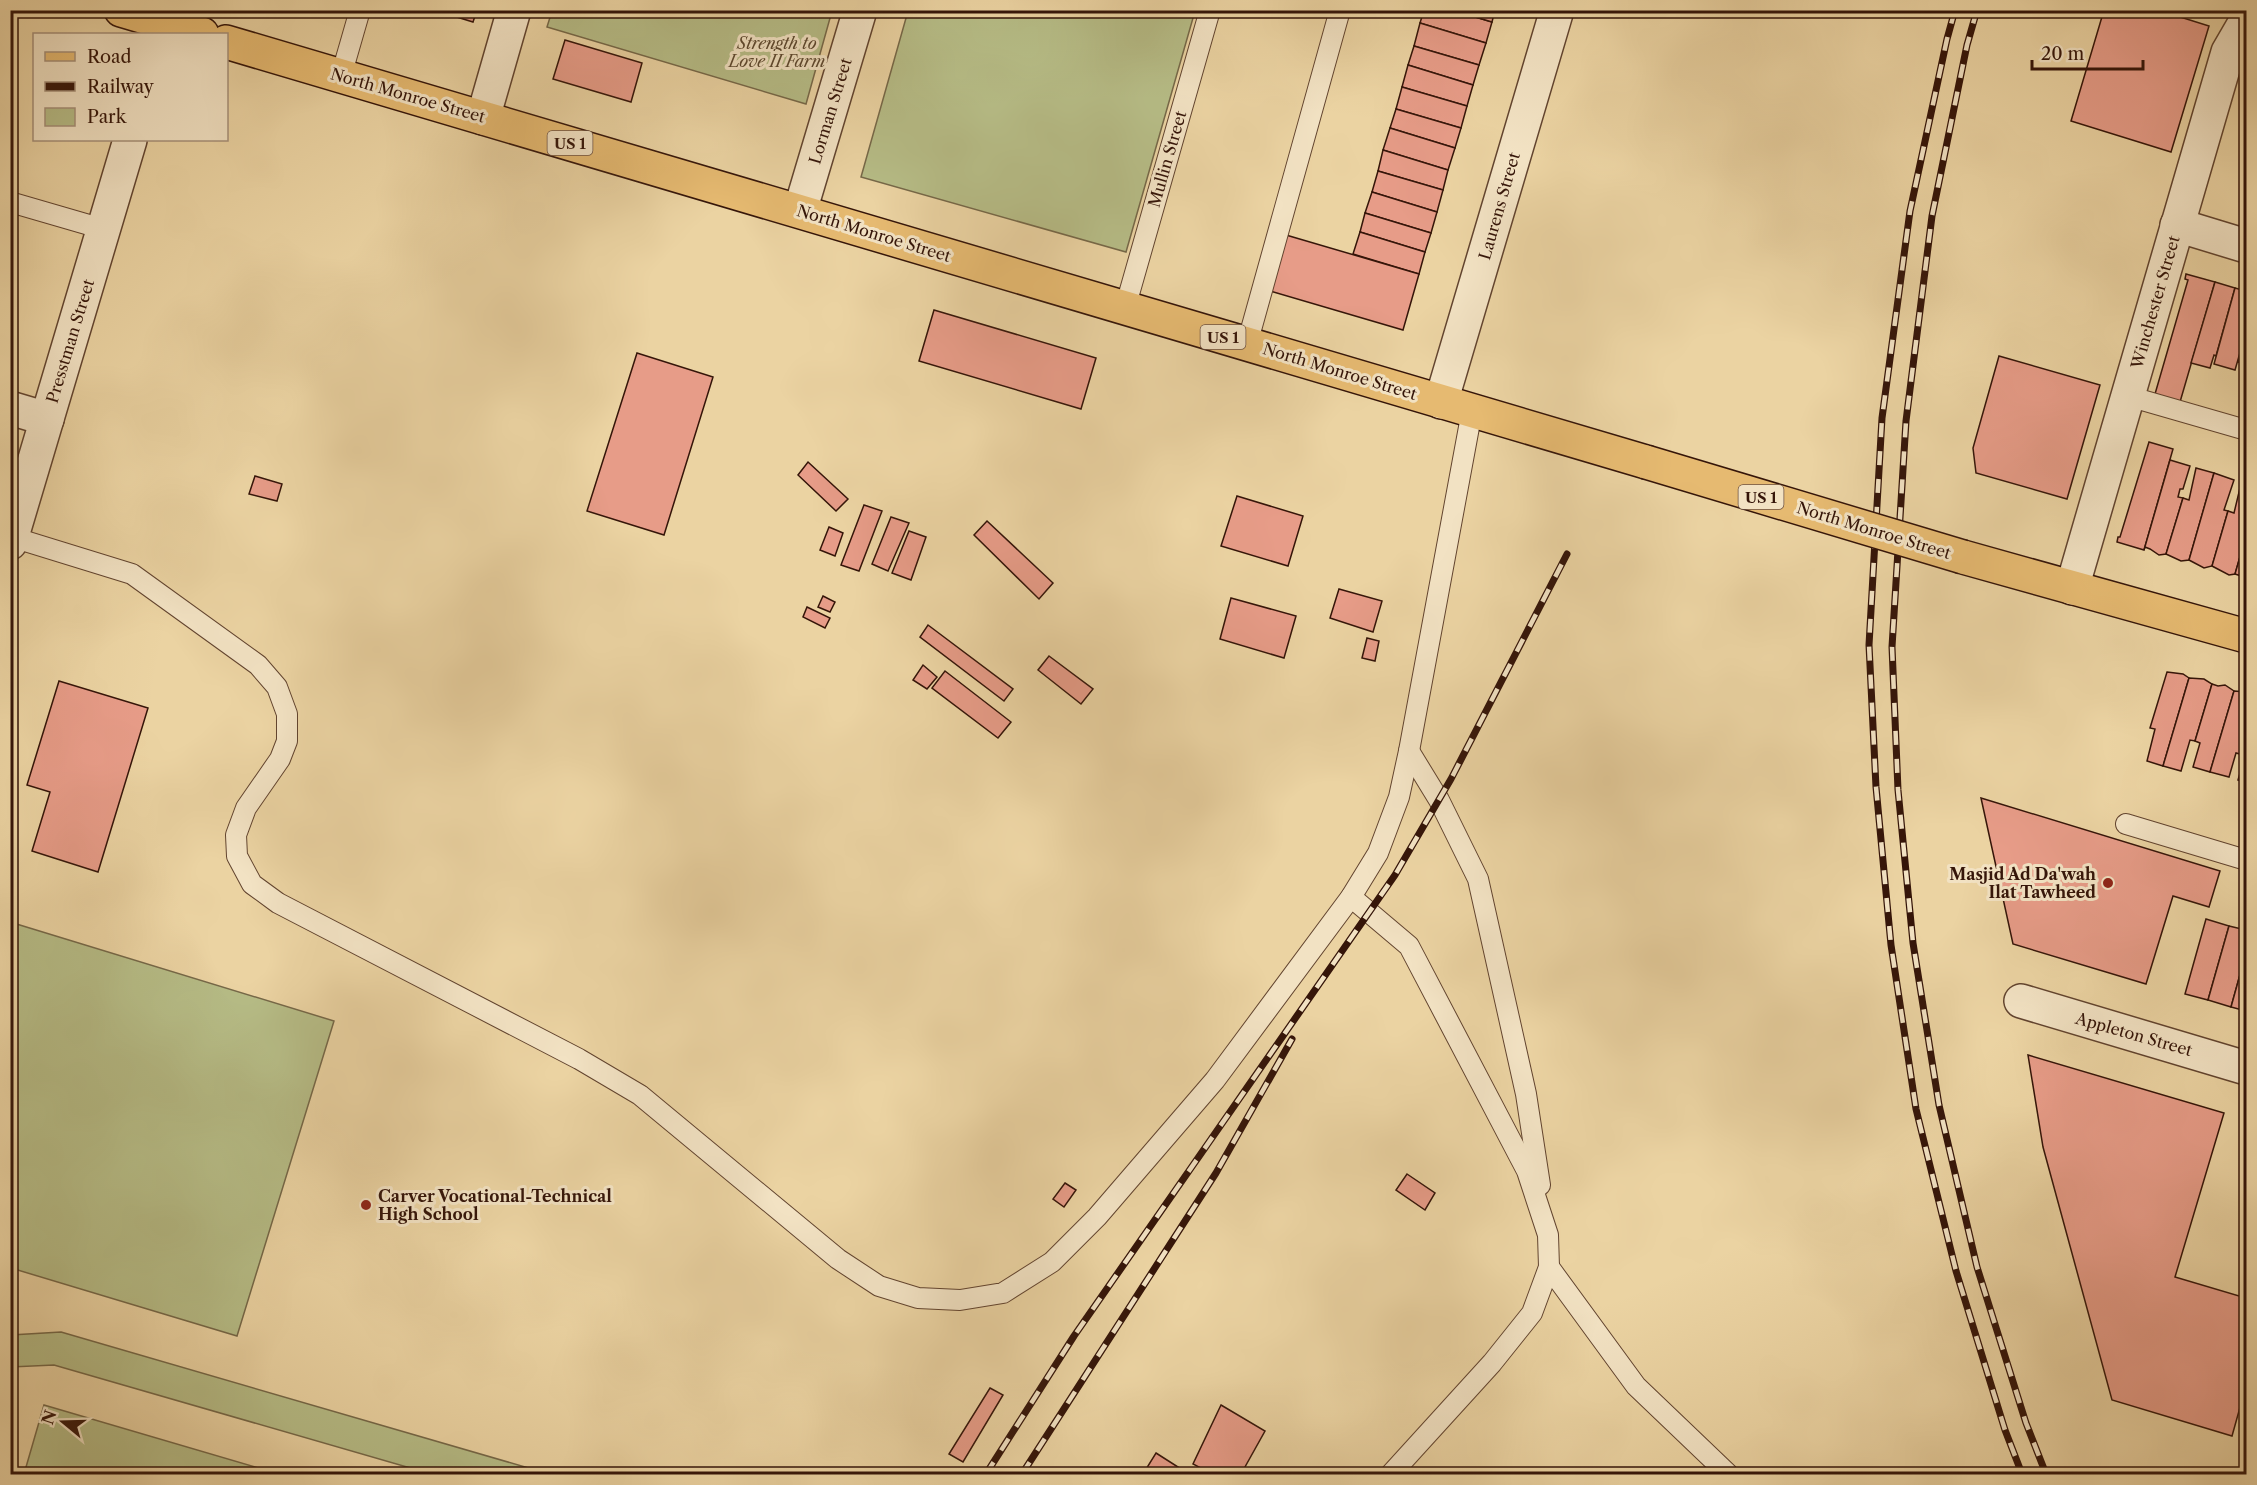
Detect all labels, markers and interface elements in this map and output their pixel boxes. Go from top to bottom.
legend [33,33,228,141]
park label: Strength to Love II Farm [727,33,825,71]
scale bar [2032,33,2143,71]
text: 20 m [2041,43,2085,65]
text: Road [87,46,132,68]
street label: Lorman Street [804,55,856,167]
street label: North Monroe Street [328,63,488,127]
text: Railway [87,76,155,98]
text: Park [87,106,128,128]
street label: Mullin Street [1144,108,1190,210]
road number: US 1 [548,131,592,155]
street label: Laurens Street [1474,150,1524,262]
street label: North Monroe Street [795,200,954,266]
street label: Winchester Street [2126,233,2184,372]
street label: Presstman Street [42,276,98,405]
road number: US 1 [1200,325,1246,349]
street label: North Monroe Street [1261,338,1420,404]
road number: US 1 [1738,485,1784,509]
street label: North Monroe Street [1795,497,1954,563]
place label: Masjid Ad Da'wah Ilat Tawheed [1949,864,2096,902]
marker: Masjid Ad Da'wah Ilat Tawheed [2101,876,2115,890]
street label: Appleton Street [2072,1008,2195,1060]
place label: Carver Vocational-Technical High School [378,1186,612,1224]
marker: Carver Vocational-Technical High School [359,1198,373,1212]
north arrow [33,1392,93,1452]
text: N [37,1407,61,1427]

